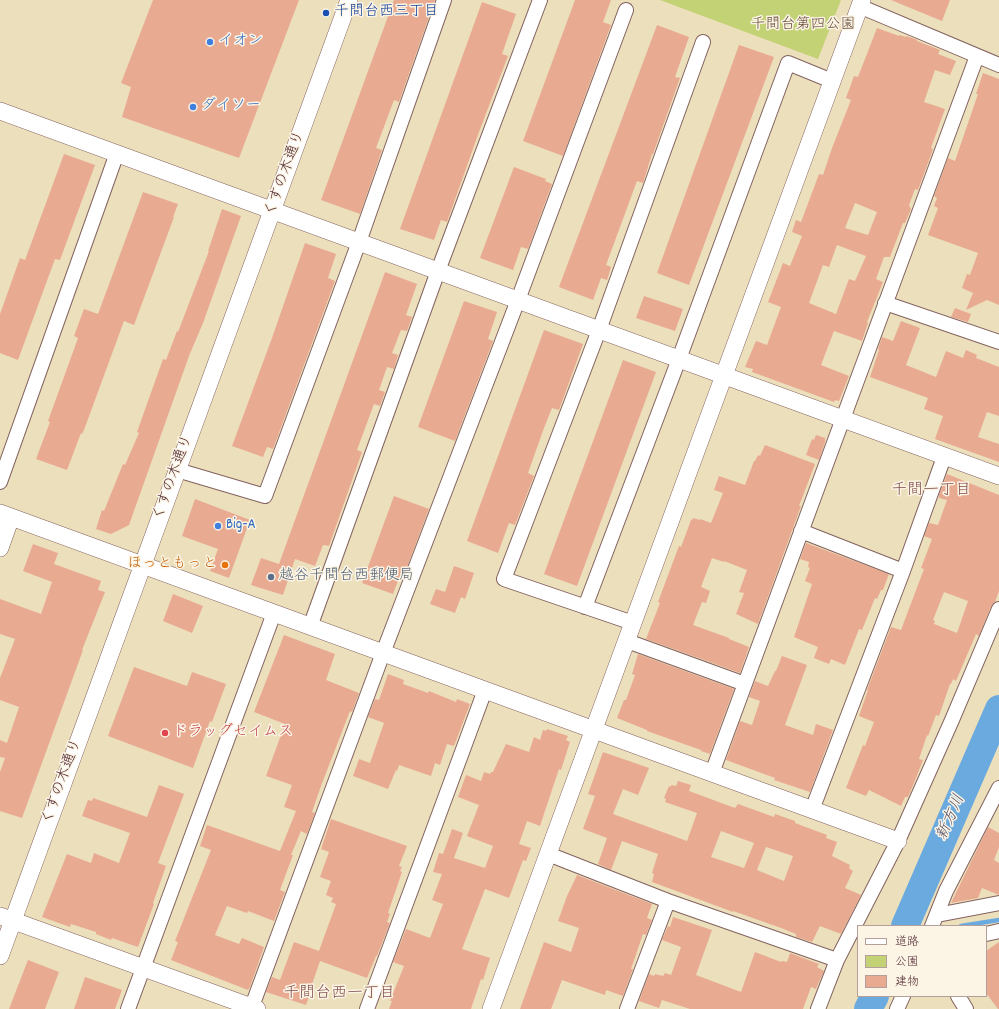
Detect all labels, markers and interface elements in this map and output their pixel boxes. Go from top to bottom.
place label: 千間台西三丁目 [334,4,439,22]
marker: 千間台西三丁目 [321,8,331,18]
park label: 千間台第四公園 [751,17,855,35]
place label: イオン [218,33,263,51]
marker: イオン [205,37,215,47]
place label: ダイソー [201,98,261,116]
marker: ダイソー [188,102,198,112]
street label: くすの木通り [262,129,310,219]
street label: くすの木通り [150,433,198,523]
district label: 千間一丁目 [891,482,971,502]
place label: Big-A [226,517,256,535]
marker: Big-A [213,521,223,531]
place label: ほっともっと [127,556,217,574]
marker: ほっともっと [220,560,230,570]
place label: 越谷千間台西郵便局 [279,568,414,586]
marker: 越谷千間台西郵便局 [266,572,276,582]
place label: ドラッグセイムス [173,724,293,742]
marker: ドラッグセイムス [160,728,170,738]
street label: くすの木通り [39,737,87,827]
water label: 新方川 [933,792,971,844]
legend [857,925,987,997]
text: 道路 [895,934,919,951]
text: 公園 [895,954,919,971]
text: 建物 [895,974,919,991]
district label: 千間台西一丁目 [283,985,395,1005]

